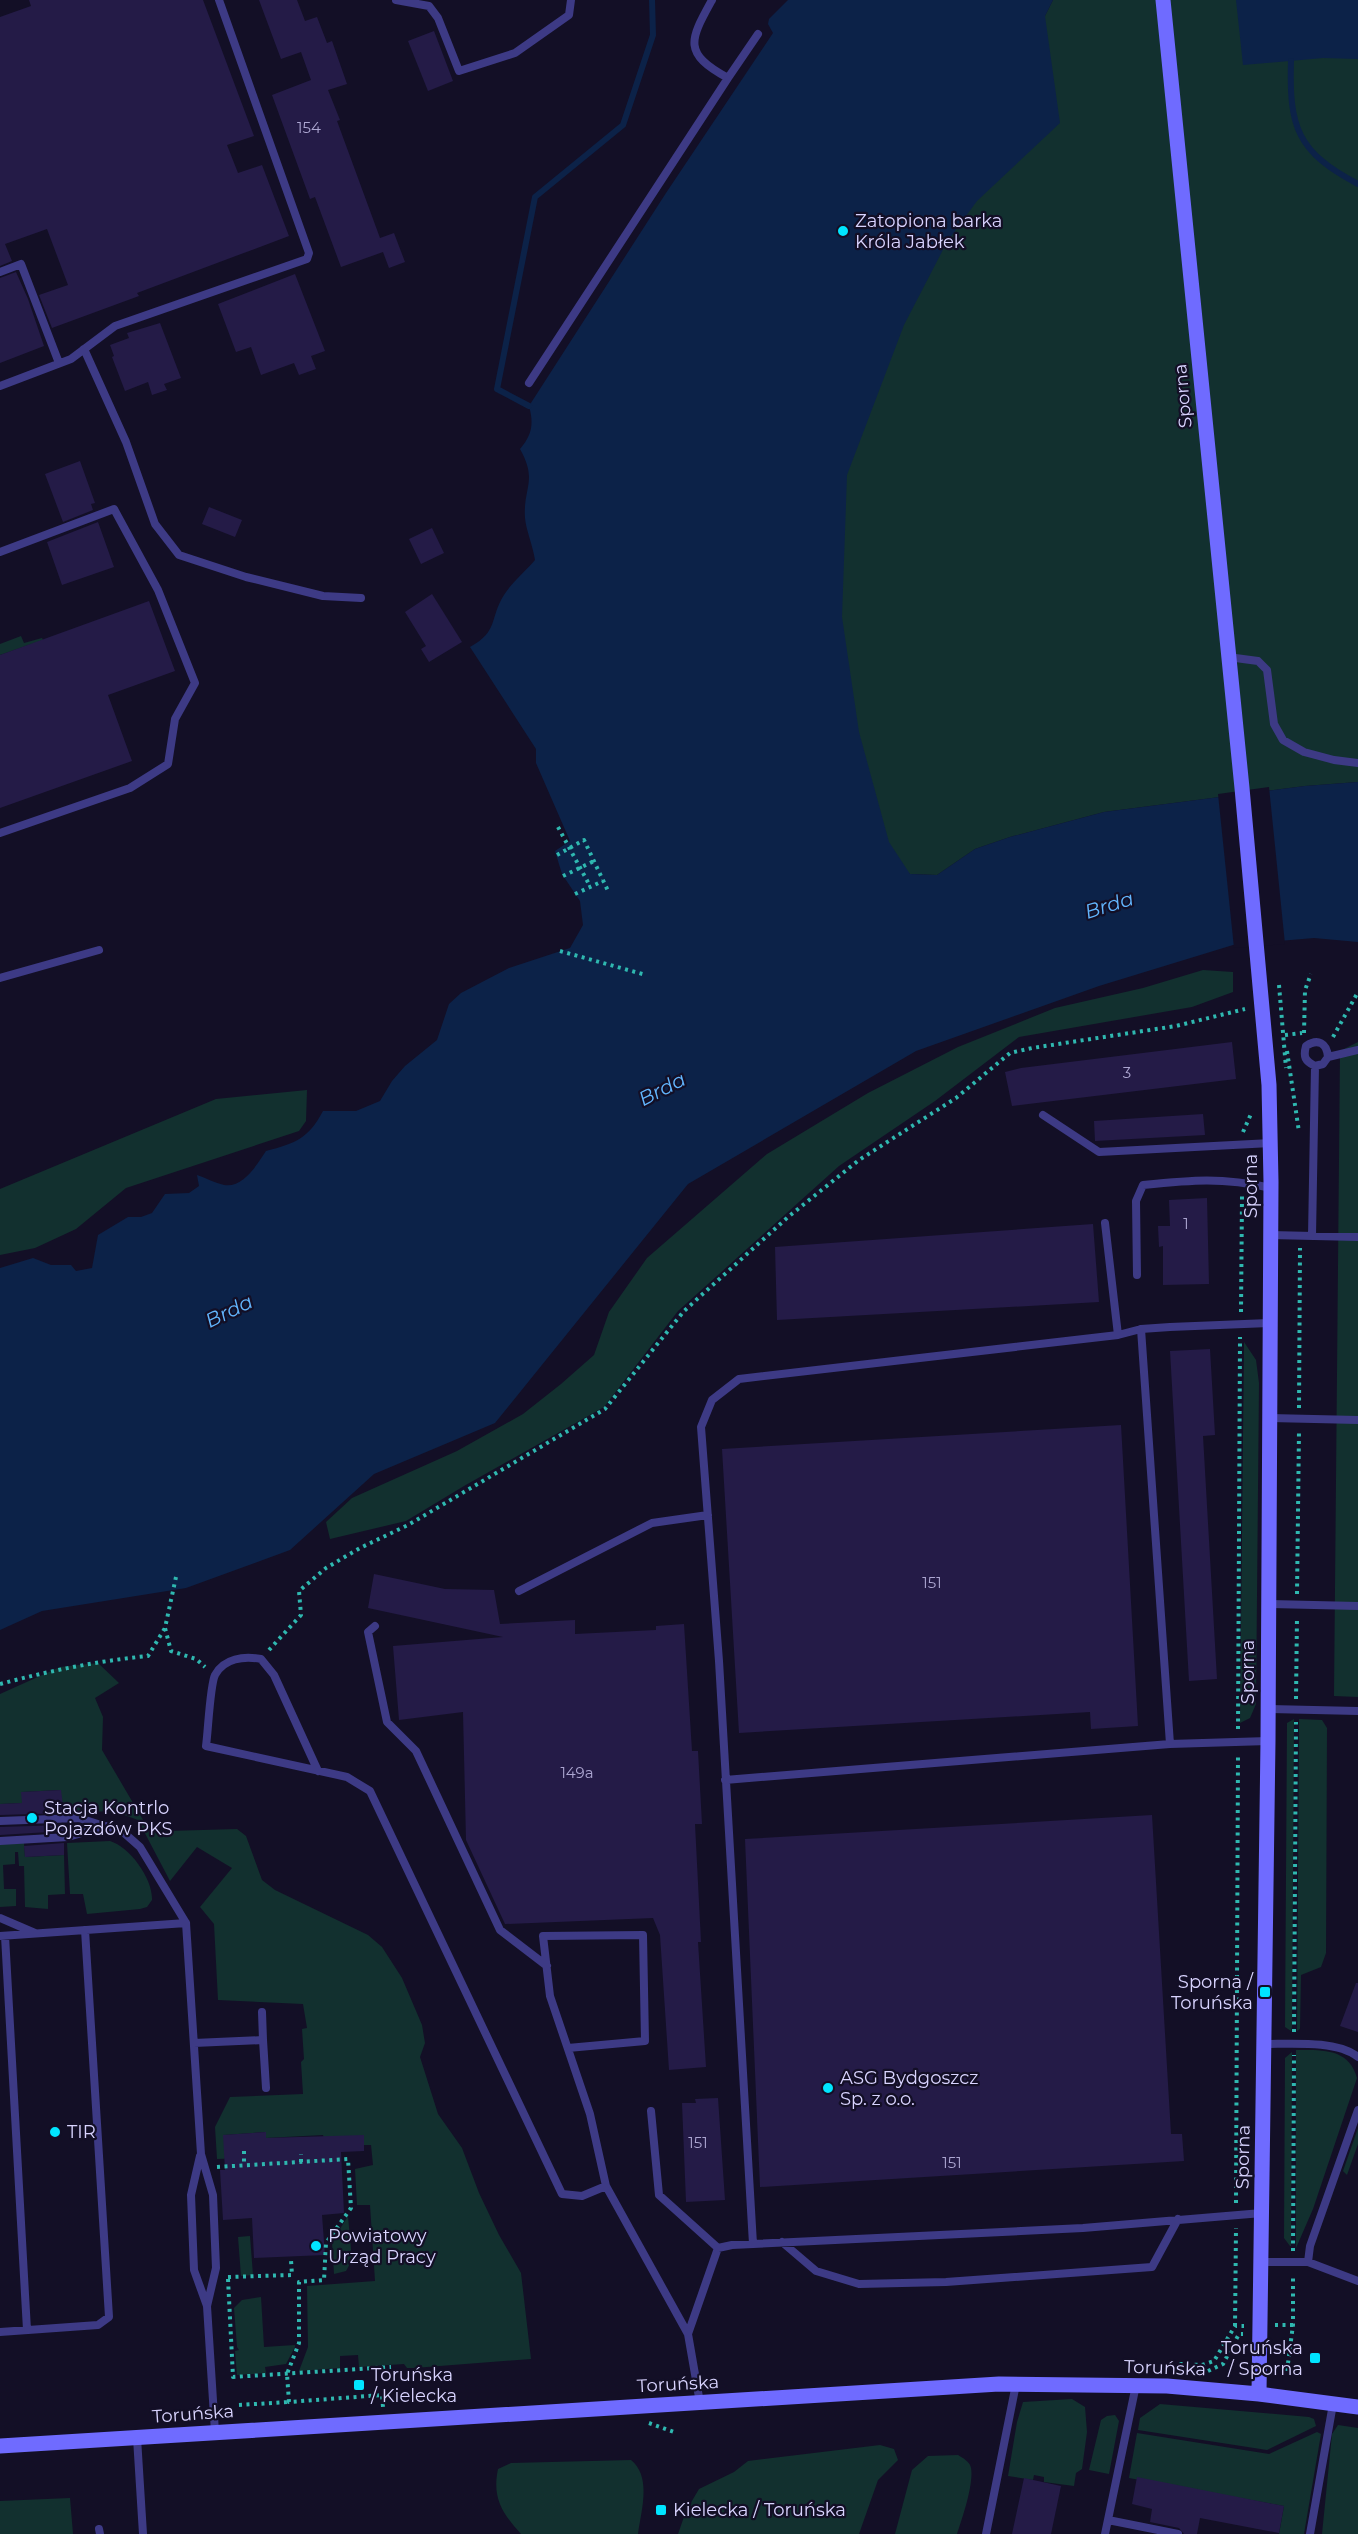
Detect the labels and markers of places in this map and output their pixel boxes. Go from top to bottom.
place label: Zatopiona barka Króla Jabłek [855,210,1002,253]
marker: Zatopiona barka Króla Jabłek [836,224,850,238]
place label: Stacja Kontrlo Pojazdów PKS [44,1797,173,1840]
marker: Stacja Kontrlo Pojazdów PKS [25,1811,39,1825]
place label: Sporna / Toruńska [1171,1971,1254,2014]
marker: Sporna / Toruńska [1258,1985,1272,1999]
place label: ASG Bydgoszcz Sp. z o.o. [840,2067,979,2110]
marker: ASG Bydgoszcz Sp. z o.o. [821,2081,835,2095]
place label: TIR [67,2121,96,2143]
marker: TIR [48,2125,62,2139]
place label: Powiatowy Urząd Pracy [328,2225,436,2268]
marker: Powiatowy Urząd Pracy [309,2239,323,2253]
place label: Toruńska / Sporna [1221,2337,1303,2380]
marker: Toruńska / Sporna [1308,2351,1322,2365]
place label: Toruńska / Kielecka [370,2364,457,2407]
marker: Toruńska / Kielecka [352,2378,366,2392]
place label: Kielecka / Toruńska [673,2499,846,2521]
marker: Kielecka / Toruńska [654,2503,668,2517]

